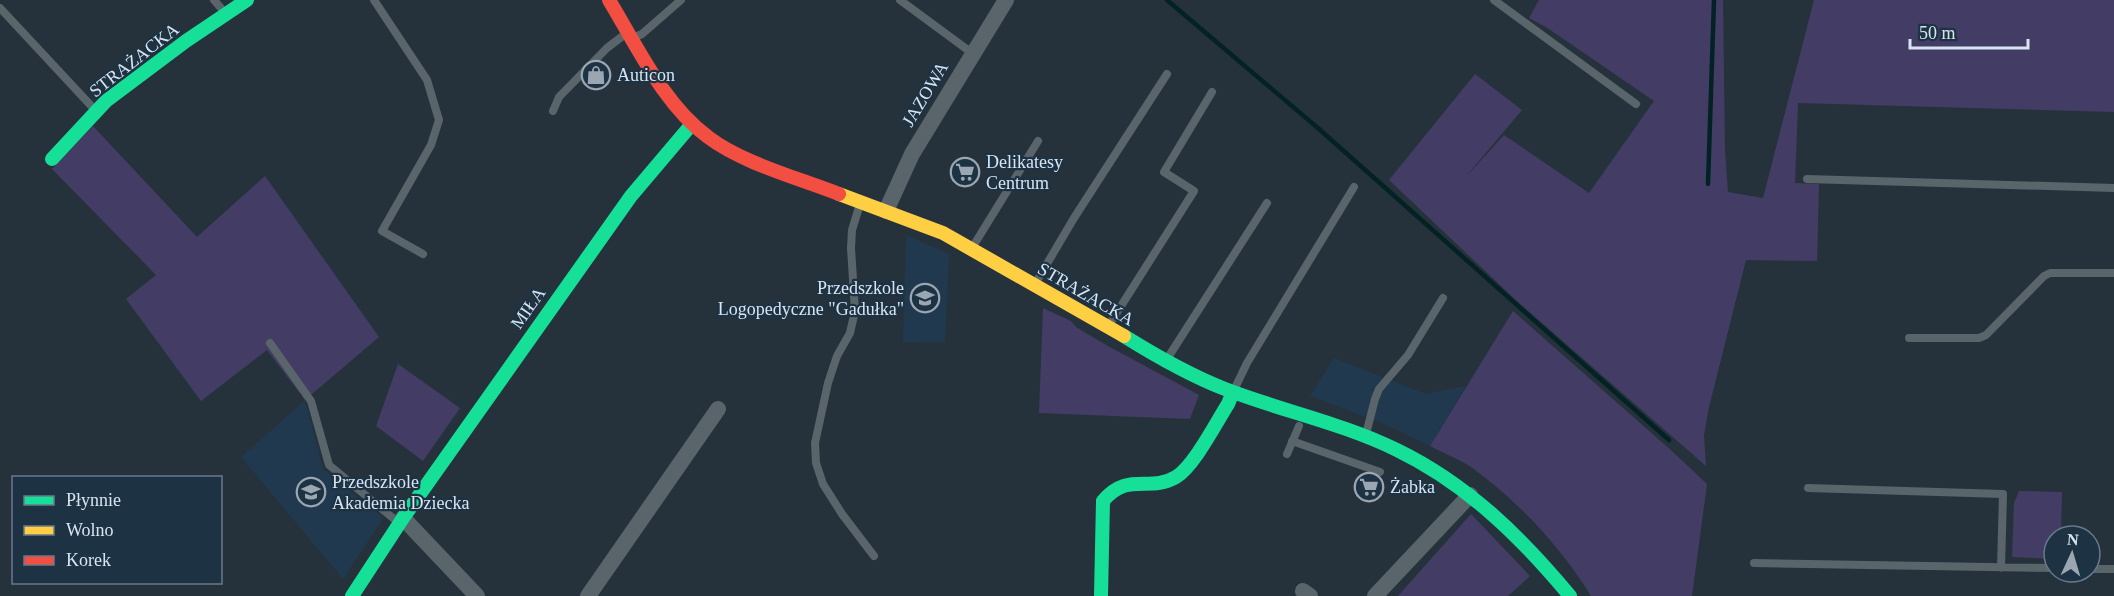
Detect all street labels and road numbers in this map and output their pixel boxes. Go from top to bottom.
street label: STRAŻACKA [85,19,183,101]
street label: JAZOWA [898,58,952,130]
street label: STRAŻACKA [1034,258,1138,330]
street label: MIŁA [507,283,549,333]

